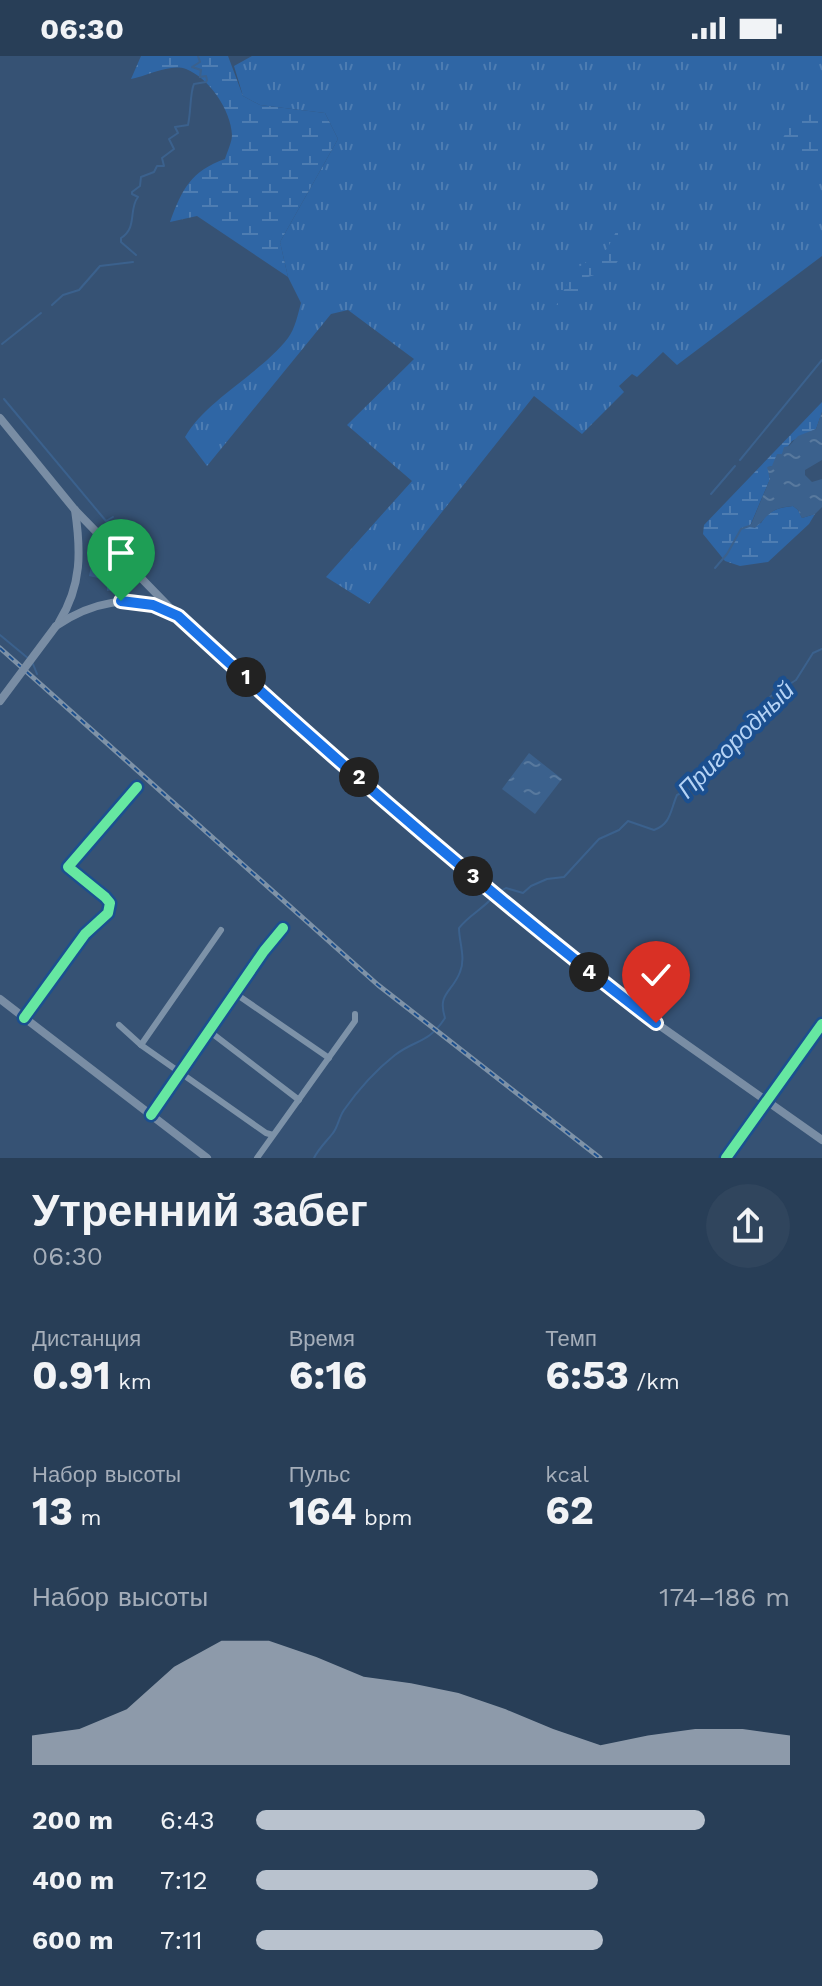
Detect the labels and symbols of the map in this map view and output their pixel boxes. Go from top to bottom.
pin [87,519,155,601]
pin: 1 [226,657,266,697]
water label: Пригородный [672,676,800,804]
pin: 2 [339,757,379,797]
pin: 3 [453,856,493,896]
pin [622,941,690,1023]
pin: 4 [569,952,609,992]

